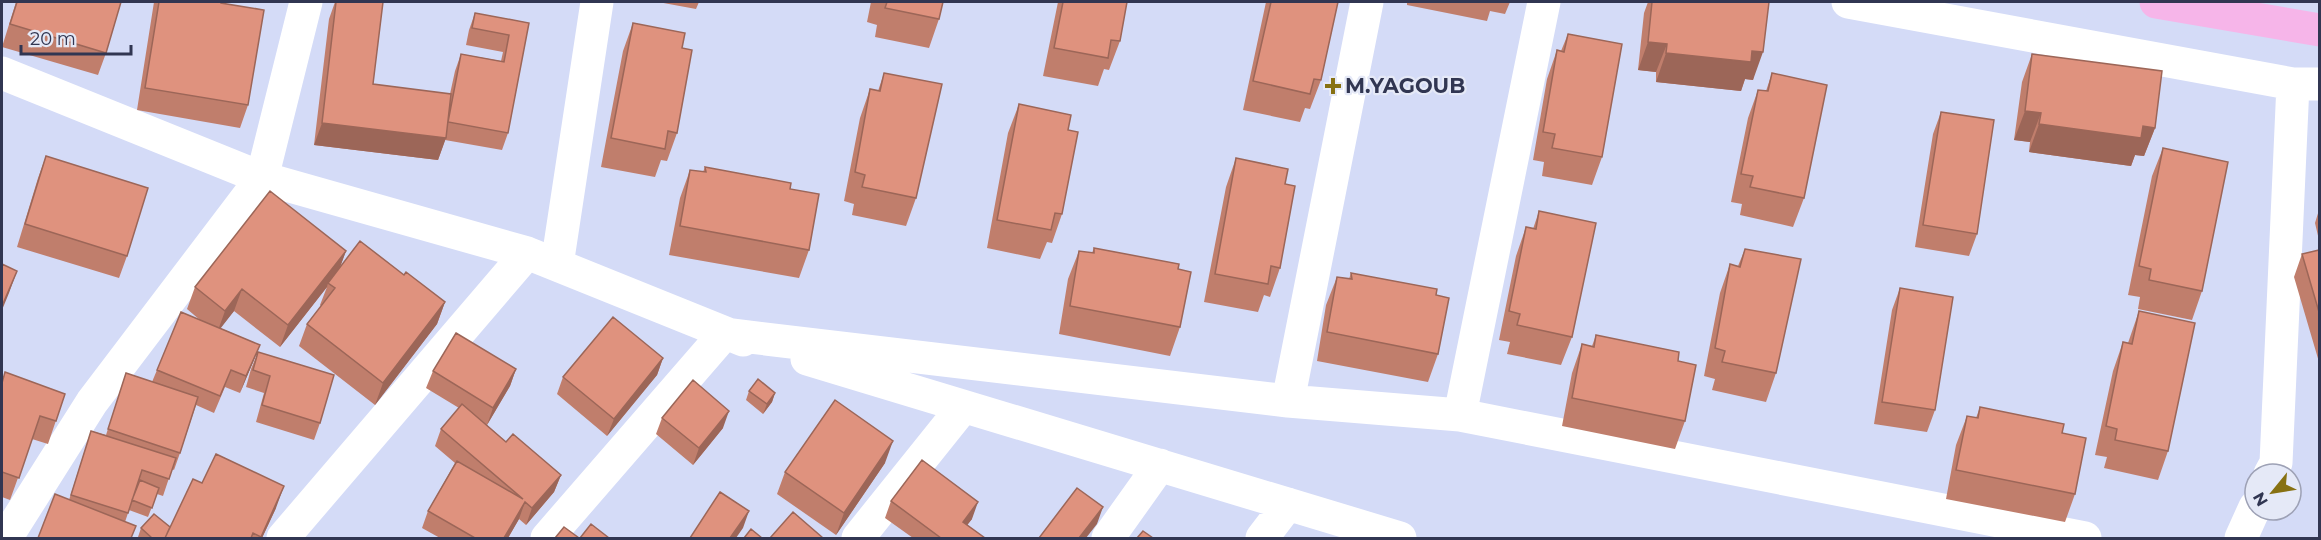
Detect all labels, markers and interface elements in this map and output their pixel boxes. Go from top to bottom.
scale bar [21,18,130,56]
text: 20 m [30,28,76,50]
place label: M.YAGOUB [1345,73,1465,98]
marker: M.YAGOUB [1326,79,1340,93]
north arrow [2243,462,2303,522]
text: N [2249,489,2272,510]

